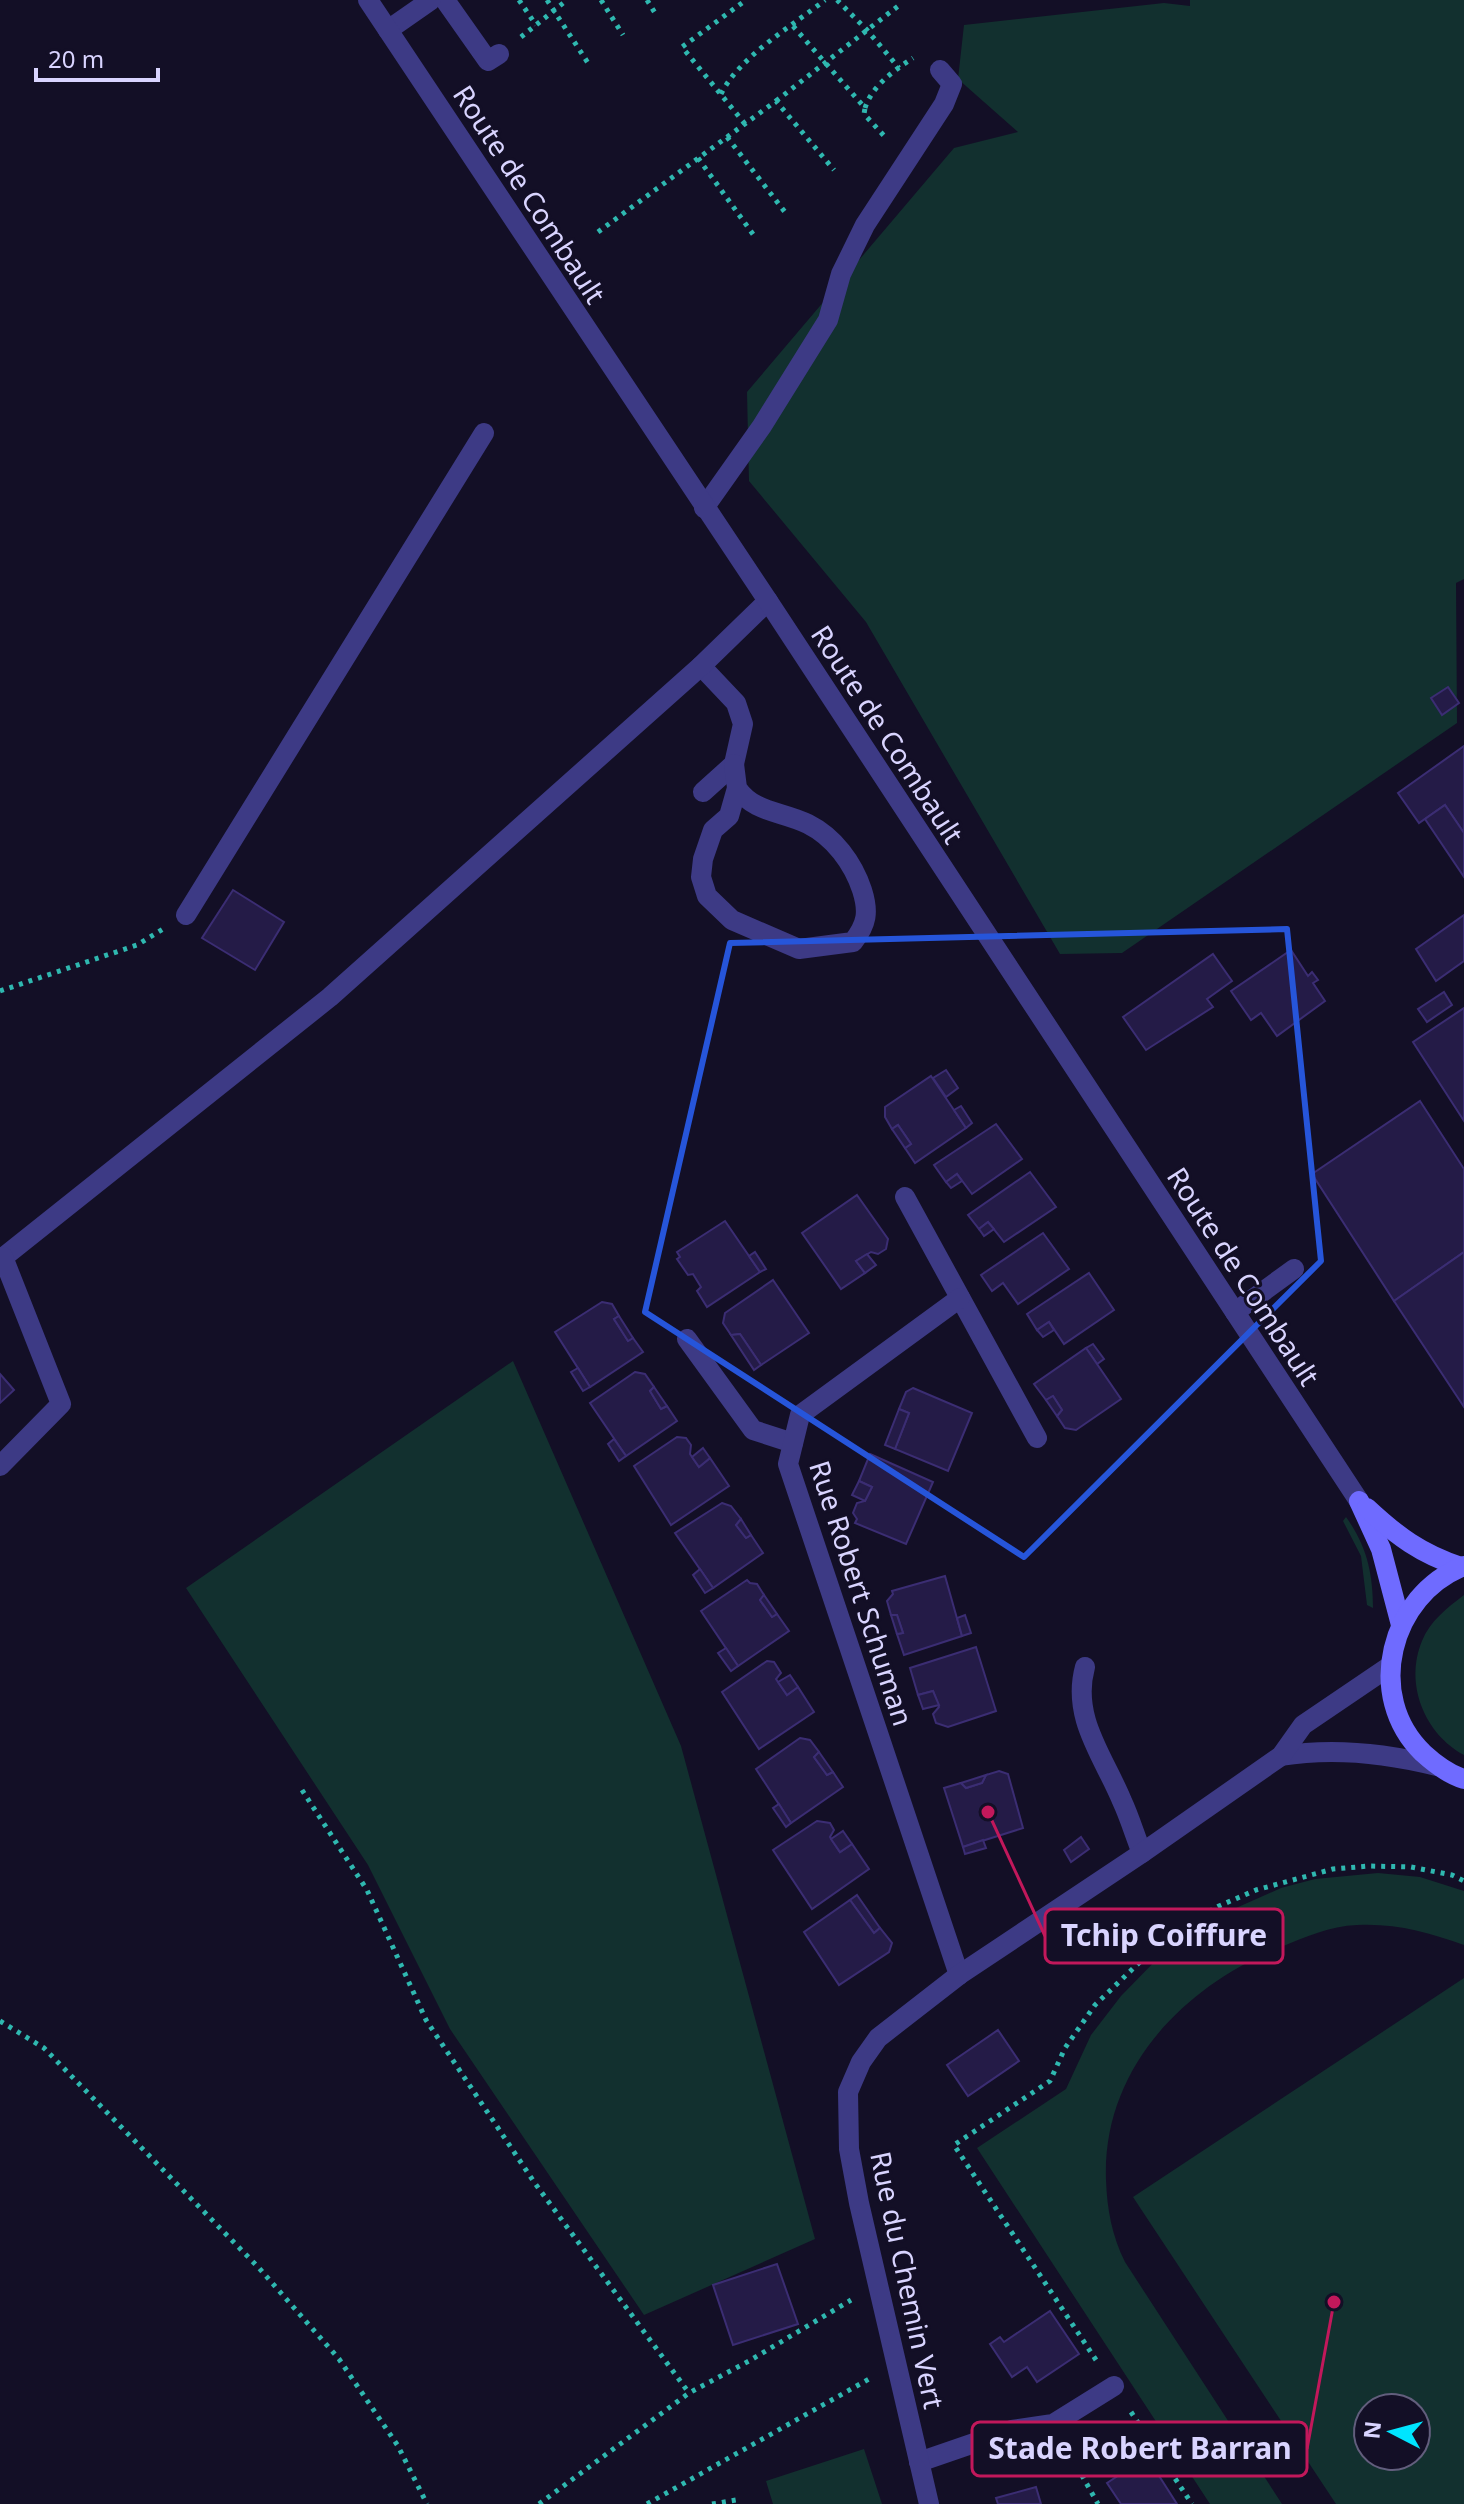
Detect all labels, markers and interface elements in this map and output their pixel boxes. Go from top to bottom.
scale bar [36,32,158,82]
text: 20 m [48,42,104,75]
street label: Route de Combault [445,77,615,311]
street label: Route de Combault [803,617,973,851]
street label: Route de Combault [1159,1159,1329,1393]
street label: Rue Robert Schuman [801,1456,923,1730]
callout: Tchip Coiffure [1045,1909,1283,1963]
text: Tchip Coiffure [1061,1914,1267,1955]
street label: Rue du Chemin Vert [862,2148,954,2412]
north arrow [1352,2392,1432,2472]
text: N [1355,2419,1387,2440]
callout: Stade Robert Barran [972,2422,1307,2476]
text: Stade Robert Barran [988,2427,1292,2468]

